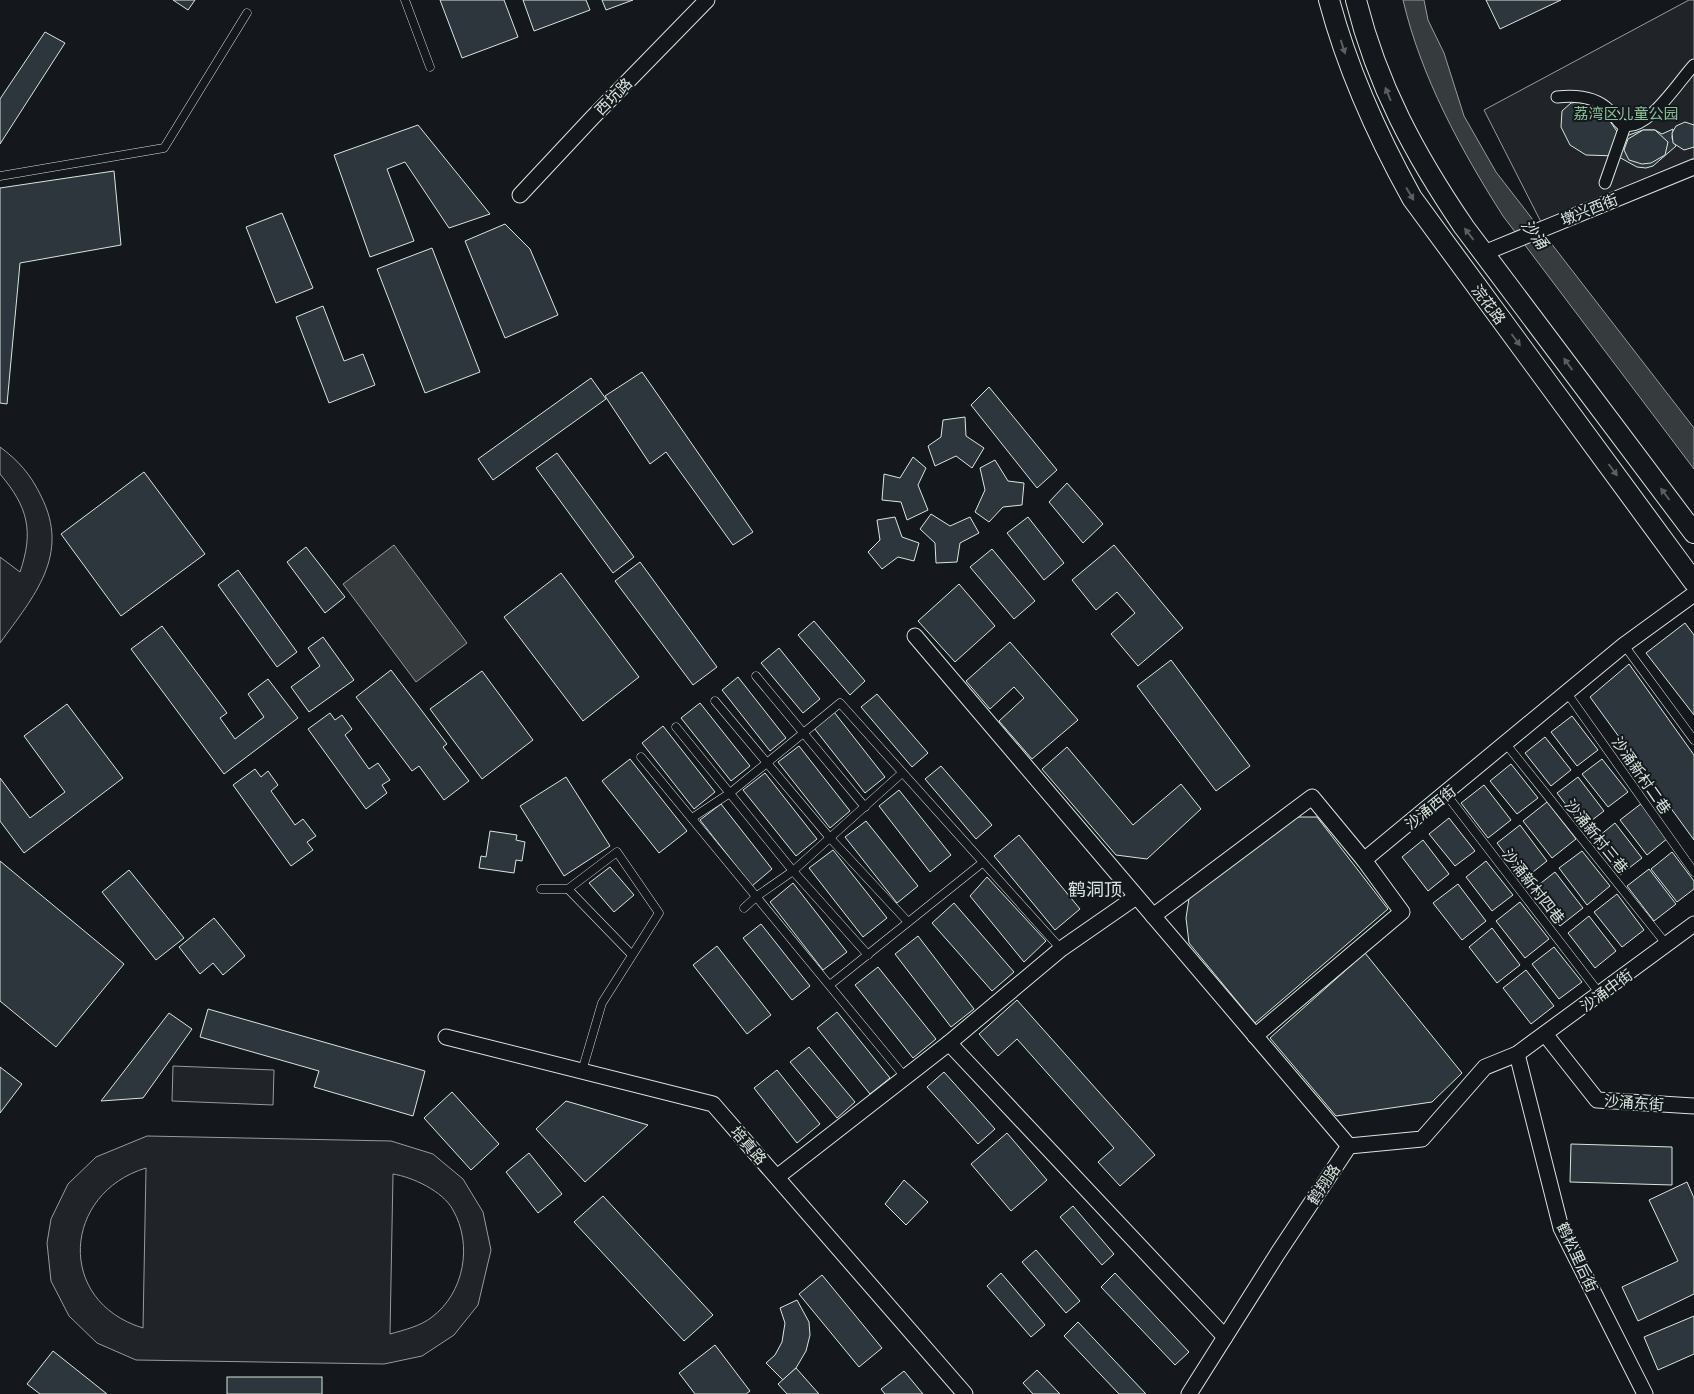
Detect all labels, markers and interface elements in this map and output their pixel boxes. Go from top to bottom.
one-way arrow [1340,39,1348,54]
street label: 西坑路 [591,74,635,118]
one-way arrow [1383,87,1391,101]
park label: 荔湾区儿童公园 [1573,104,1679,122]
one-way arrow [1406,188,1415,201]
street label: 墩兴西街 [1558,189,1620,229]
water label: 沙涌 [1517,215,1554,254]
one-way arrow [1464,228,1475,241]
street label: 浣花路 [1468,281,1510,327]
one-way arrow [1511,333,1521,347]
one-way arrow [1563,357,1573,370]
one-way arrow [1608,463,1618,477]
one-way arrow [1660,487,1670,501]
street label: 沙涌新村二巷 [1609,733,1675,817]
street label: 沙涌西街 [1401,781,1459,833]
street label: 沙涌新村三巷 [1562,795,1632,877]
street label: 沙涌新村四巷 [1499,845,1569,927]
district label: 鹤洞顶 [1068,878,1122,900]
street label: 沙涌中街 [1576,965,1636,1015]
street label: 沙涌东街 [1603,1091,1665,1113]
street label: 培真路 [727,1122,771,1168]
street label: 鹤翔路 [1303,1160,1343,1208]
street label: 鹤松里后街 [1554,1219,1602,1295]

